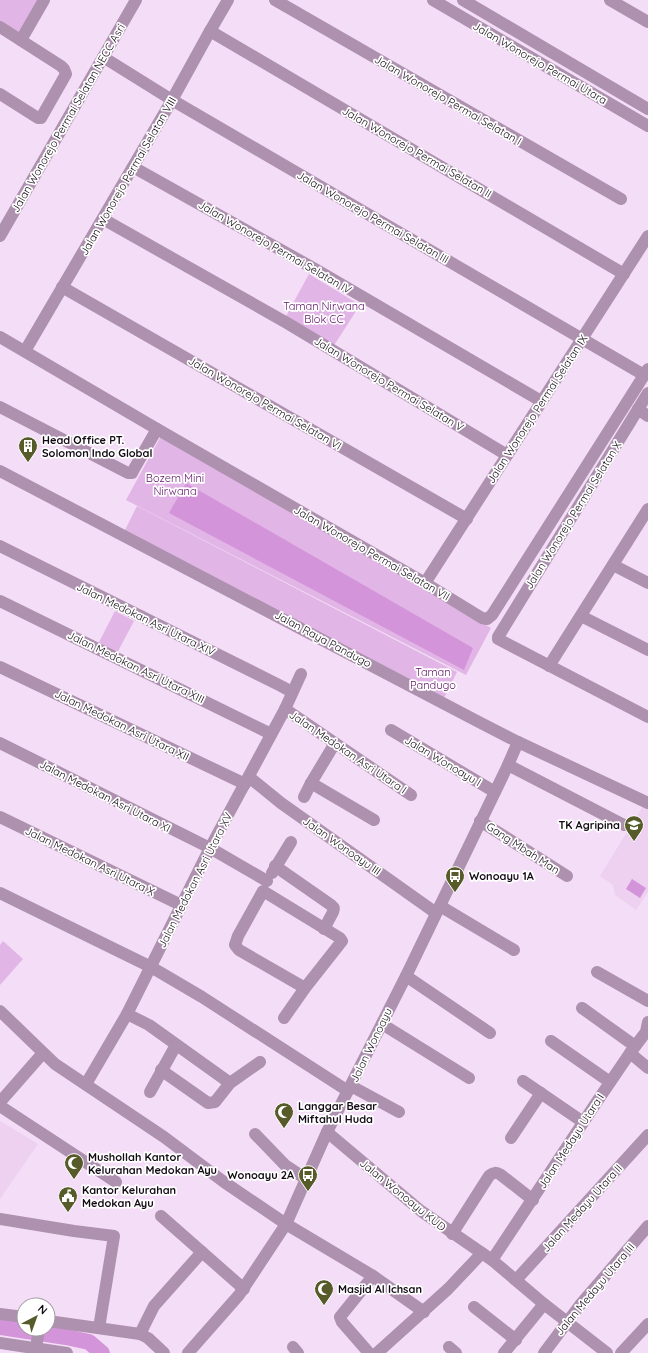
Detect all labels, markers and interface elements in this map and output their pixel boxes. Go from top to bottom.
street label: Jalan Wonorejo Permai Utara [471,19,609,107]
street label: Jalan Wonorejo Permai Selatan NECC Asri [8,21,128,215]
street label: Jalan Wonorejo Permai Selatan I [372,52,524,148]
street label: Jalan Wonorejo Permai Selatan VIII [77,94,179,258]
street label: Jalan Wonorejo Permai Selatan II [340,103,494,201]
street label: Jalan Wonorejo Permai Selatan III [295,168,451,266]
street label: Jalan Wonorejo Permai Selatan IV [196,197,354,297]
park label: Taman Nirwana Blok CC [283,299,365,326]
street label: Jalan Wonorejo Permai Selatan IX [484,332,590,486]
street label: Jalan Wonorejo Permai Selatan V [312,334,466,434]
street label: Jalan Wonorejo Permai Selatan VI [186,353,344,453]
place label: Head Office PT. Solomon Indo Global [42,433,152,460]
building icon: Head Office PT. Solomon Indo Global [17,435,39,463]
street label: Jalan Wonorejo Permai Selatan X [522,438,625,591]
park label: Bozem Mini Nirwana [146,471,204,498]
street label: Jalan Wonorejo Permai Selatan VII [292,503,452,603]
street label: Jalan Medokan Asri Utara XIV [74,579,218,659]
street label: Jalan Raya Pandugo [272,608,374,671]
street label: Jalan Medokan Asri Utara XIII [65,628,207,706]
park label: Taman Pandugo [410,665,456,692]
street label: Jalan Medokan Asri Utara XII [52,686,192,764]
street label: Jalan Medokan Asri Utara I [287,707,409,797]
street label: Jalan Wonoayu I [402,733,484,789]
street label: Jalan Medokan Asri Utara XI [37,757,173,835]
street label: Jalan Medokan Asri Utara XV [155,810,235,950]
street label: Jalan Wonoayu III [300,814,384,878]
school or university icon: TK Agripina [623,814,645,842]
place label: TK Agripina [558,818,620,832]
street label: Gang Mbah Man [484,819,562,877]
street label: Jalan Medokan Asri Utara X [23,823,157,899]
bus stop icon: Wonoayu 1A [444,865,466,893]
place label: Wonoayu 1A [469,869,534,883]
street label: Jalan Wonoayu [347,1006,395,1084]
street label: Jalan Medayu Utara I [535,1091,607,1191]
place label: Langgar Besar Miftahul Huda [298,1099,377,1126]
mosque icon: Langgar Besar Miftahul Huda [273,1101,295,1129]
place label: Mushollah Kantor Kelurahan Medokan Ayu [88,1150,217,1177]
mosque icon: Mushollah Kantor Kelurahan Medokan Ayu [63,1152,85,1180]
street label: Jalan Wonoayu KUD [357,1156,449,1234]
street label: Jalan Medayu Utara II [539,1161,625,1255]
bus stop icon: Wonoayu 2A [297,1164,319,1192]
place label: Wonoayu 2A [227,1168,294,1182]
place label: Kantor Kelurahan Medokan Ayu [82,1183,176,1210]
public building icon: Kantor Kelurahan Medokan Ayu [57,1185,79,1213]
street label: Jalan Medayu Utara III [552,1240,638,1338]
mosque icon: Masjid Al Ichsan [313,1278,335,1306]
place label: Masjid Al Ichsan [338,1282,422,1296]
north arrow [16,1297,56,1337]
text: N [35,1302,50,1317]

